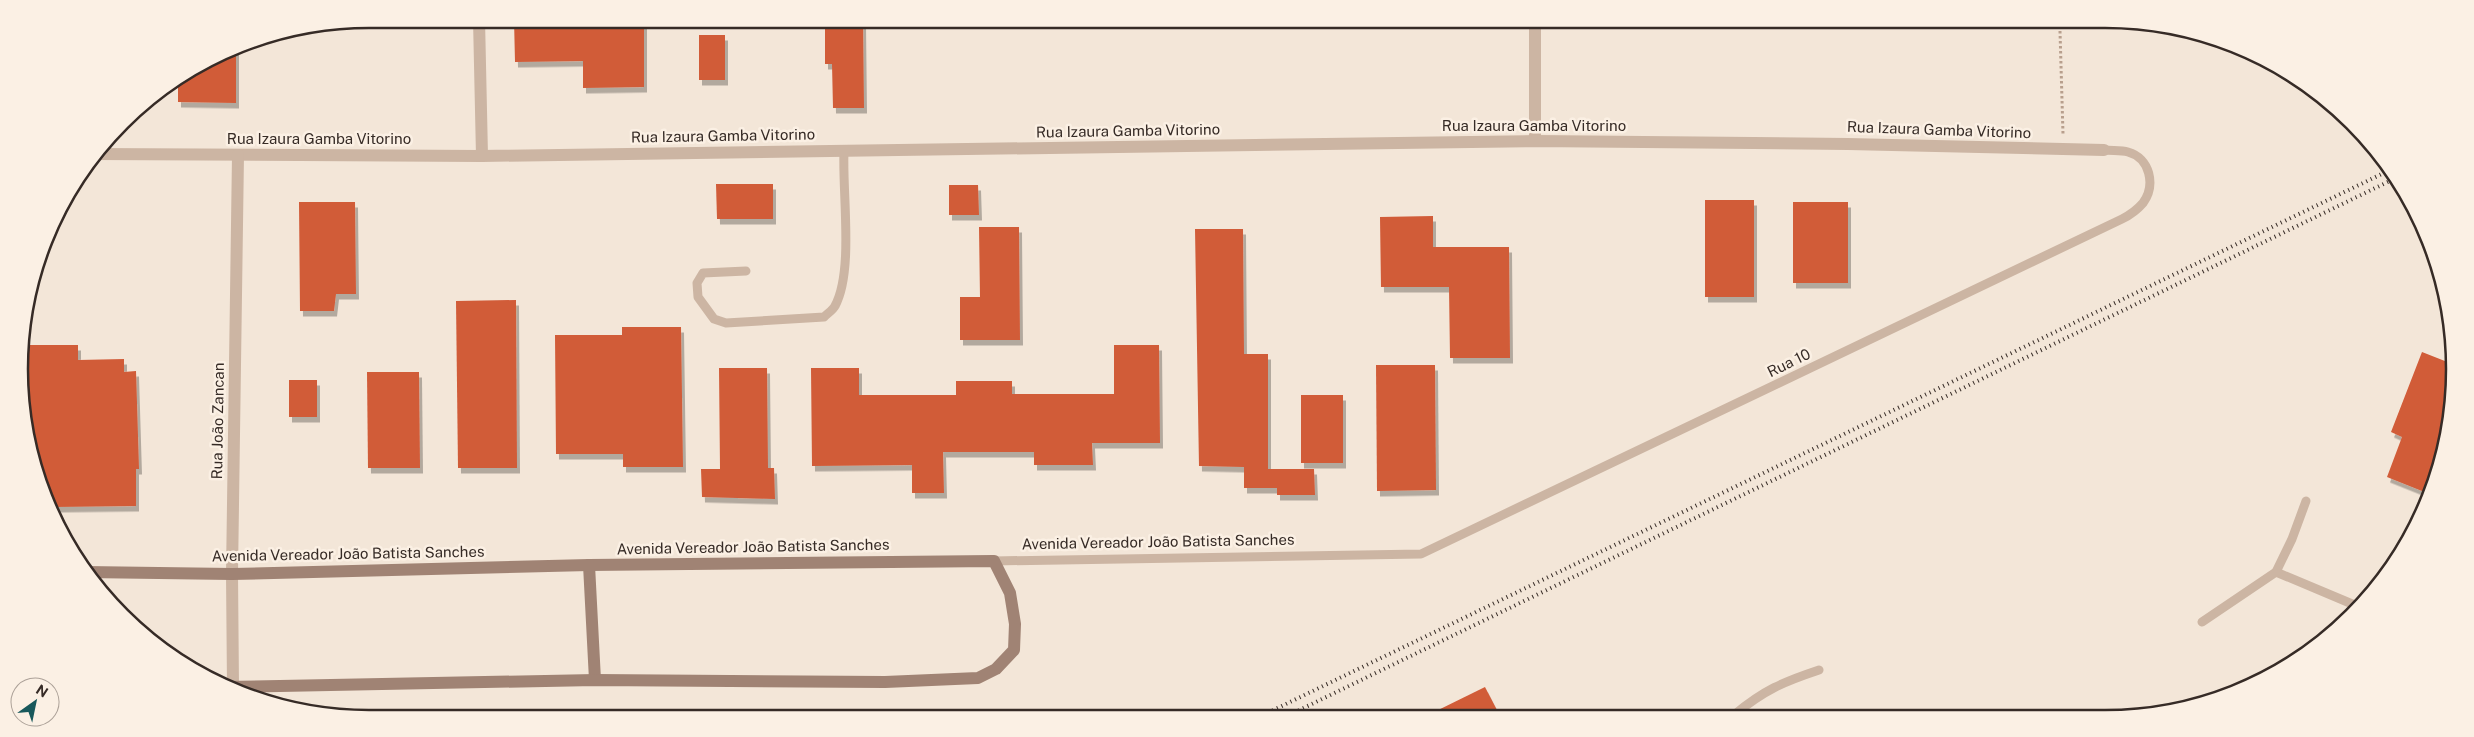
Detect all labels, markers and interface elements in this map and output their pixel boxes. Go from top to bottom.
street label: Rua Izaura Gamba Vitorino [1442,117,1626,134]
street label: Rua Izaura Gamba Vitorino [1847,118,2031,141]
street label: Rua Izaura Gamba Vitorino [1036,120,1220,141]
street label: Rua Izaura Gamba Vitorino [631,125,815,146]
street label: Rua Izaura Gamba Vitorino [227,130,411,147]
street label: Rua 10 [1764,345,1813,380]
street label: Rua João Zancan [208,362,227,480]
street label: Avenida Vereador João Batista Sanches [1021,531,1295,552]
street label: Avenida Vereador João Batista Sanches [616,536,890,557]
street label: Avenida Vereador João Batista Sanches [211,543,485,564]
north arrow [10,677,60,727]
text: N [33,681,51,701]

